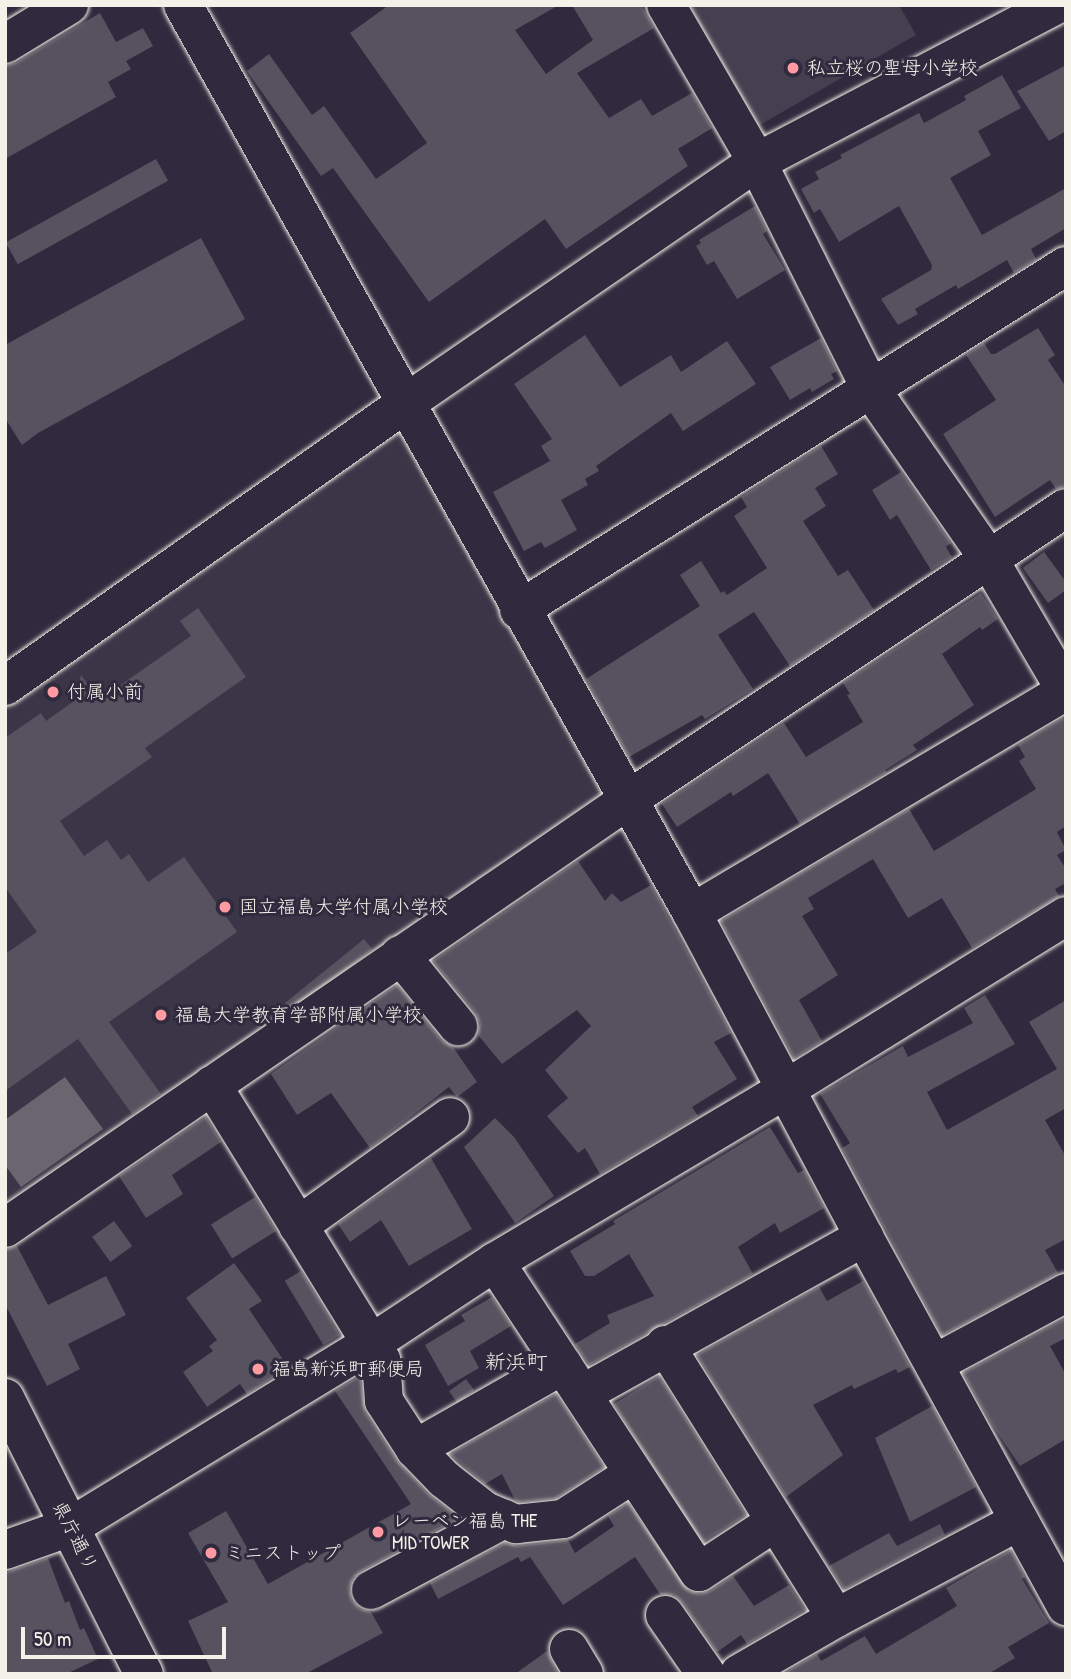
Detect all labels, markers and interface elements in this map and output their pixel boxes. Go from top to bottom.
place label: 私立桜の聖母小学校 [807,57,978,79]
marker: 私立桜の聖母小学校 [785,60,801,76]
place label: 付属小前 [67,681,143,703]
marker: 付属小前 [45,684,61,700]
place label: 国立福島大学付属小学校 [239,896,448,918]
marker: 国立福島大学付属小学校 [217,899,233,915]
place label: 福島大学教育学部附属小学校 [175,1004,422,1026]
marker: 福島大学教育学部附属小学校 [153,1007,169,1023]
district label: 新浜町 [485,1349,547,1375]
place label: 福島新浜町郵便局 [272,1358,424,1380]
marker: 福島新浜町郵便局 [250,1361,266,1377]
street label: 県庁通り [48,1497,102,1575]
place label: レーベン福島 THE MID TOWER [392,1510,537,1554]
marker: レーベン福島 THE MID TOWER [370,1524,386,1540]
place label: ミニストップ [225,1542,339,1564]
marker: ミニストップ [203,1545,219,1561]
scale bar [24,1612,229,1656]
text: 50 m [34,1624,71,1653]

